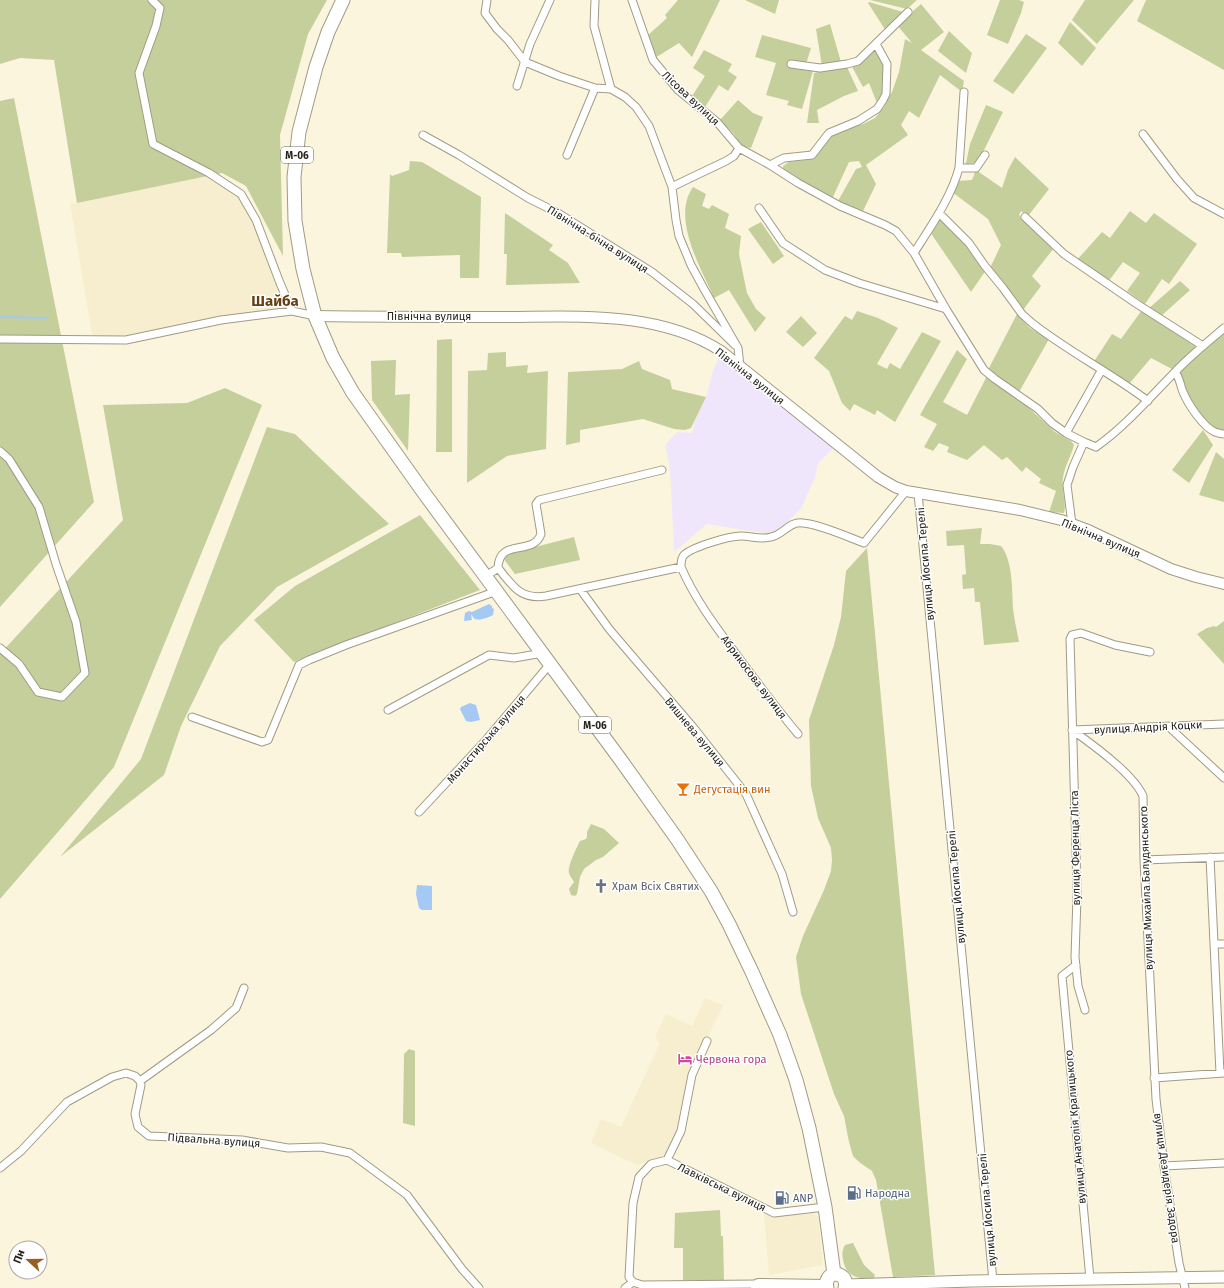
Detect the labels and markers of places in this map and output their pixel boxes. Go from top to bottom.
bar icon: Дегустація вин [675,781,691,797]
place label: Дегустація вин [693,783,770,796]
church icon: Храм Всіх Святих [593,878,609,894]
place label: Храм Всіх Святих [612,880,700,893]
hotel icon: Червона гора [677,1051,693,1067]
place label: Червона гора [696,1053,767,1066]
fuel station icon: Народна [846,1185,862,1201]
place label: Народна [865,1187,910,1200]
fuel station icon: ANP [774,1190,790,1206]
place label: ANP [793,1192,814,1205]

